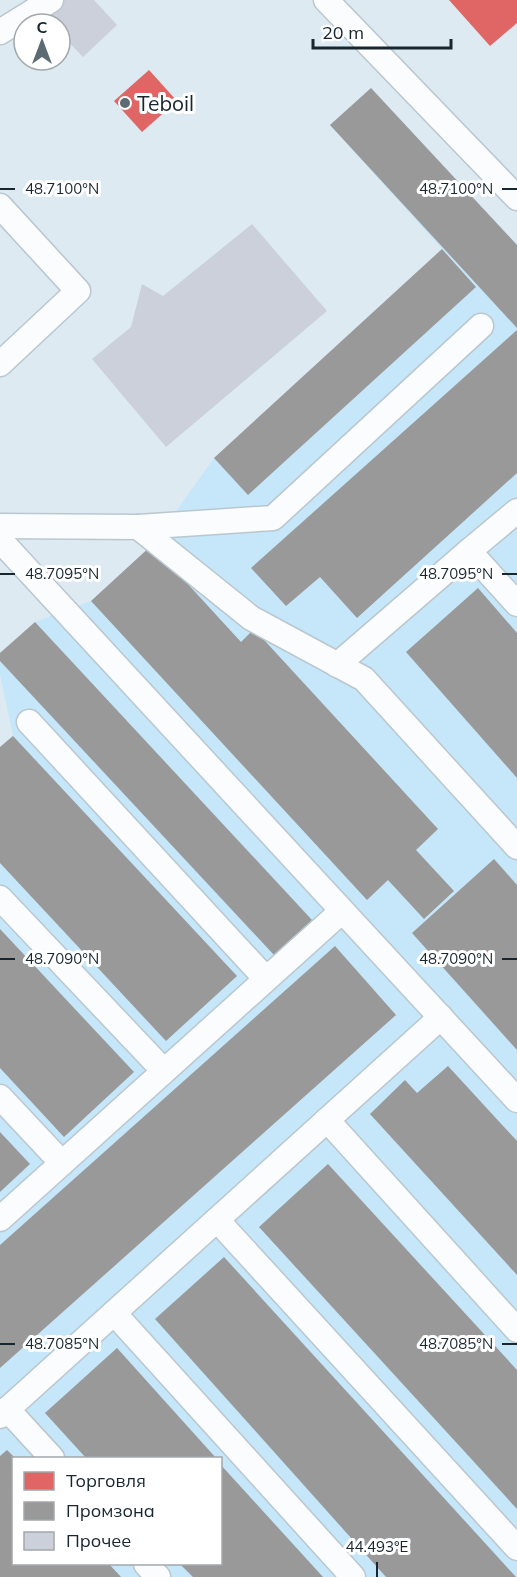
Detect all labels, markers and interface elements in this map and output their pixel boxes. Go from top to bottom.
north arrow [12,12,72,72]
scale bar [313,12,451,50]
text: С [37,17,48,37]
text: 20 m [322,21,364,44]
place label: Teboil [137,90,194,116]
marker: Teboil [118,96,132,110]
text: 48.7100°N [25,179,99,198]
text: 48.7100°N [419,179,493,198]
text: 48.7095°N [25,564,99,583]
text: 48.7095°N [419,564,493,583]
text: 48.7090°N [25,949,99,968]
text: 48.7090°N [419,949,493,968]
text: 48.7085°N [25,1334,99,1353]
text: 48.7085°N [419,1334,493,1353]
legend [12,1457,222,1565]
text: Торговля [66,1469,146,1492]
text: Промзона [66,1499,155,1522]
text: Прочее [66,1529,131,1552]
text: 44.493°E [346,1537,409,1556]

